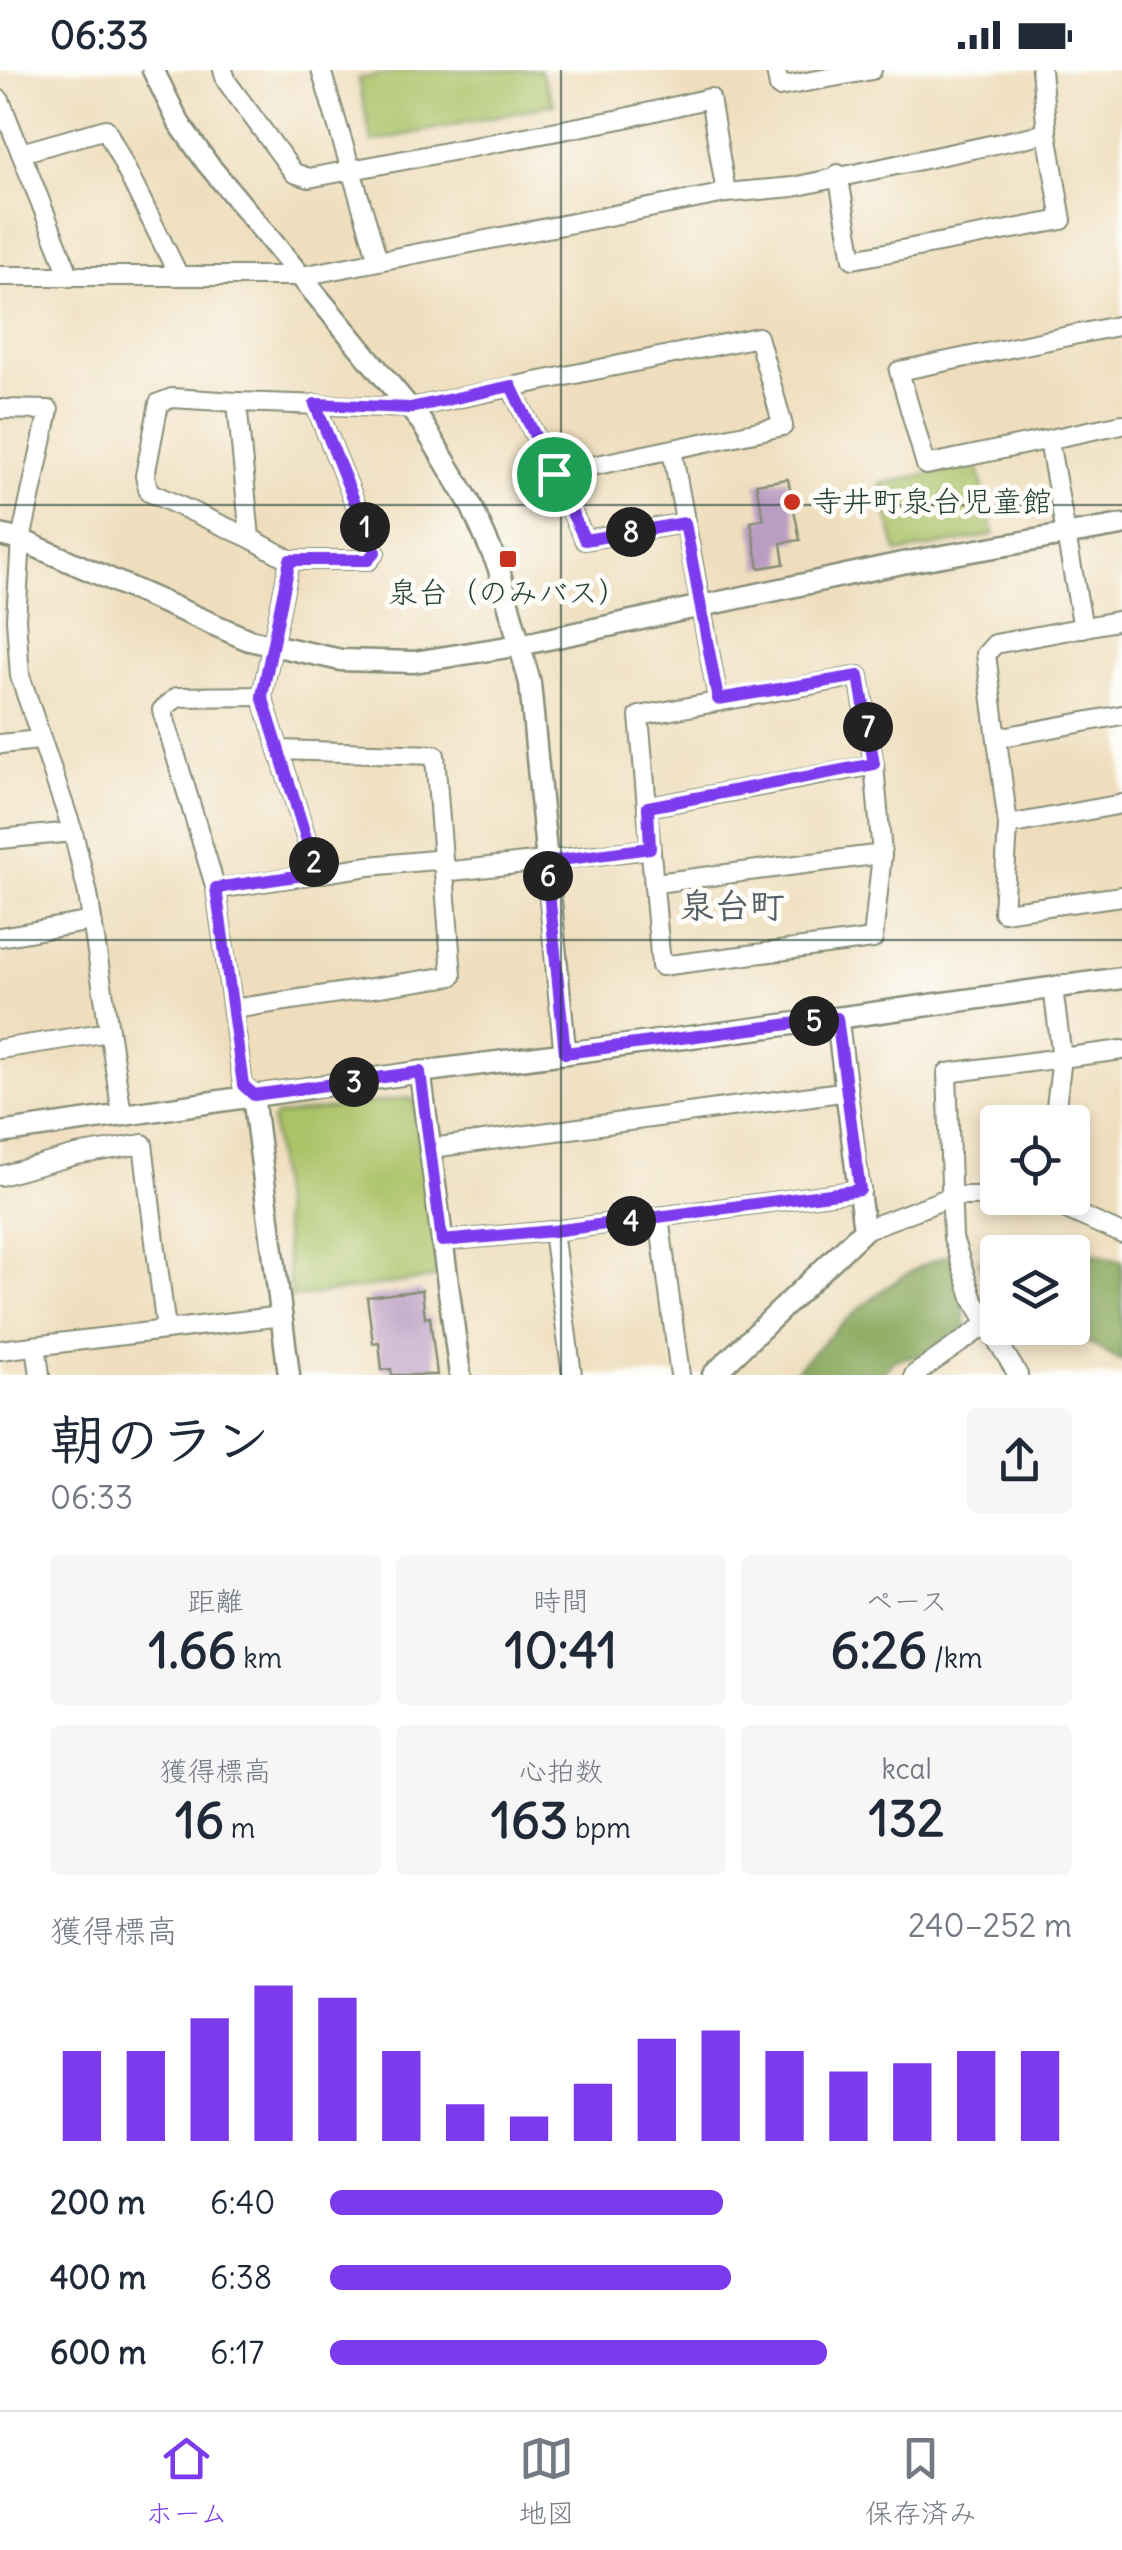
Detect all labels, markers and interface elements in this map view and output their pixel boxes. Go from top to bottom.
text: 06:33 [50,12,149,59]
pin [512,432,597,517]
icon: arrive [527,447,582,502]
place label: 寺井町泉台児童館 [812,482,1052,520]
marker: 寺井町泉台児童館 [781,491,803,513]
pin: 1 [340,502,390,552]
pin: 8 [606,507,656,557]
text: 1 [359,509,371,545]
text: 8 [623,514,639,550]
marker: 泉台（のみバス） [497,548,519,570]
place label: 泉台（のみバス） [388,573,628,611]
pin: 7 [843,702,893,752]
text: 7 [861,709,875,745]
pin: 2 [289,837,339,887]
text: 2 [306,844,322,880]
pin: 6 [523,851,573,901]
text: 6 [540,858,556,894]
district label: 泉台町 [679,883,785,927]
pin: 5 [789,996,839,1046]
text: 5 [806,1003,822,1039]
pin: 3 [329,1057,379,1107]
text: 3 [346,1064,362,1100]
map controls [980,1105,1090,1345]
button: locate [980,1105,1090,1215]
pin: 4 [606,1196,656,1246]
text: 4 [623,1203,639,1239]
button: layers [980,1235,1090,1345]
text: 朝のラン [50,1405,270,1474]
button: share [967,1408,1072,1513]
text: 06:33 [50,1477,133,1518]
text: 距離 [187,1583,243,1619]
text: 時間 [533,1583,589,1619]
text: ペース [865,1583,948,1619]
text: 1.66 [149,1619,237,1682]
text: 10:41 [505,1619,617,1682]
text: 6:26 [831,1619,927,1682]
text: km [237,1640,282,1676]
text: /km [927,1640,983,1676]
text: kcal [881,1751,932,1787]
text: 獲得標高 [159,1753,271,1789]
text: 心拍数 [519,1753,603,1789]
text: 132 [869,1787,944,1850]
text: 16 [175,1789,224,1852]
text: 163 [491,1789,568,1852]
text: m [224,1810,255,1846]
text: bpm [568,1810,631,1846]
text: 240–252 m [908,1905,1072,1946]
text: 獲得標高 [50,1910,178,1951]
text: 200 m [50,2182,145,2223]
text: 6:40 [210,2182,275,2223]
text: 400 m [50,2257,146,2298]
text: 6:38 [210,2257,272,2298]
text: 600 m [50,2332,146,2373]
text: 6:17 [210,2332,264,2373]
tab: ホーム [145,2431,228,2531]
tab: 地図 [518,2431,574,2531]
tab: 保存済み [865,2431,977,2531]

